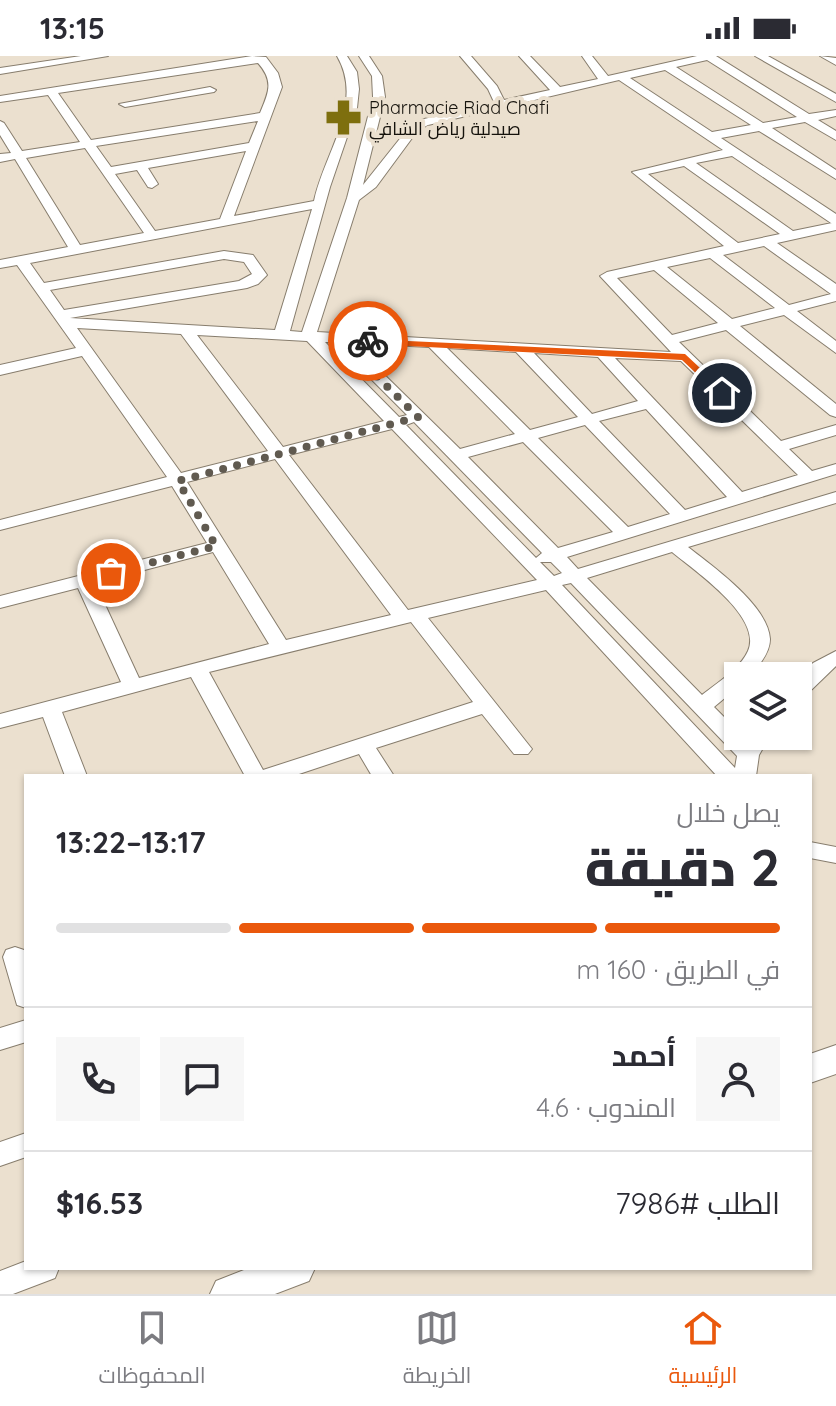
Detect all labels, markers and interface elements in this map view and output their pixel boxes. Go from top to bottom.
text: 13:15 [40,9,105,47]
place label: Pharmacie Riad Chafi صيدلية رياض الشافي [369,96,549,143]
pharmacy icon: Pharmacie Riad Chafi صيدلية رياض الشافي [324,98,362,136]
courier [328,301,408,381]
icon: bike [346,319,390,363]
pin [688,359,756,427]
icon: home [700,371,744,415]
pin [77,539,145,607]
icon: bag [89,551,133,595]
map controls [724,662,812,750]
button: layers [724,662,812,750]
text: يصل خلال [676,796,780,829]
text: 13:17–13:22 [56,823,206,861]
text: 2 دقيقة [585,834,780,899]
text: في الطريق · 160 m [576,953,780,986]
text: أحمد [612,1036,676,1074]
button: phone [56,1037,140,1121]
button: chat [160,1037,244,1121]
button: person [696,1037,780,1121]
text: المندوب · 4.6 [536,1091,676,1124]
text: $16.53 [56,1184,143,1222]
text: الطلب #7986 [615,1184,780,1222]
tab: المحفوظات [99,1306,206,1396]
tab: الخريطة [403,1306,471,1396]
tab: الرئيسية [668,1306,737,1396]

